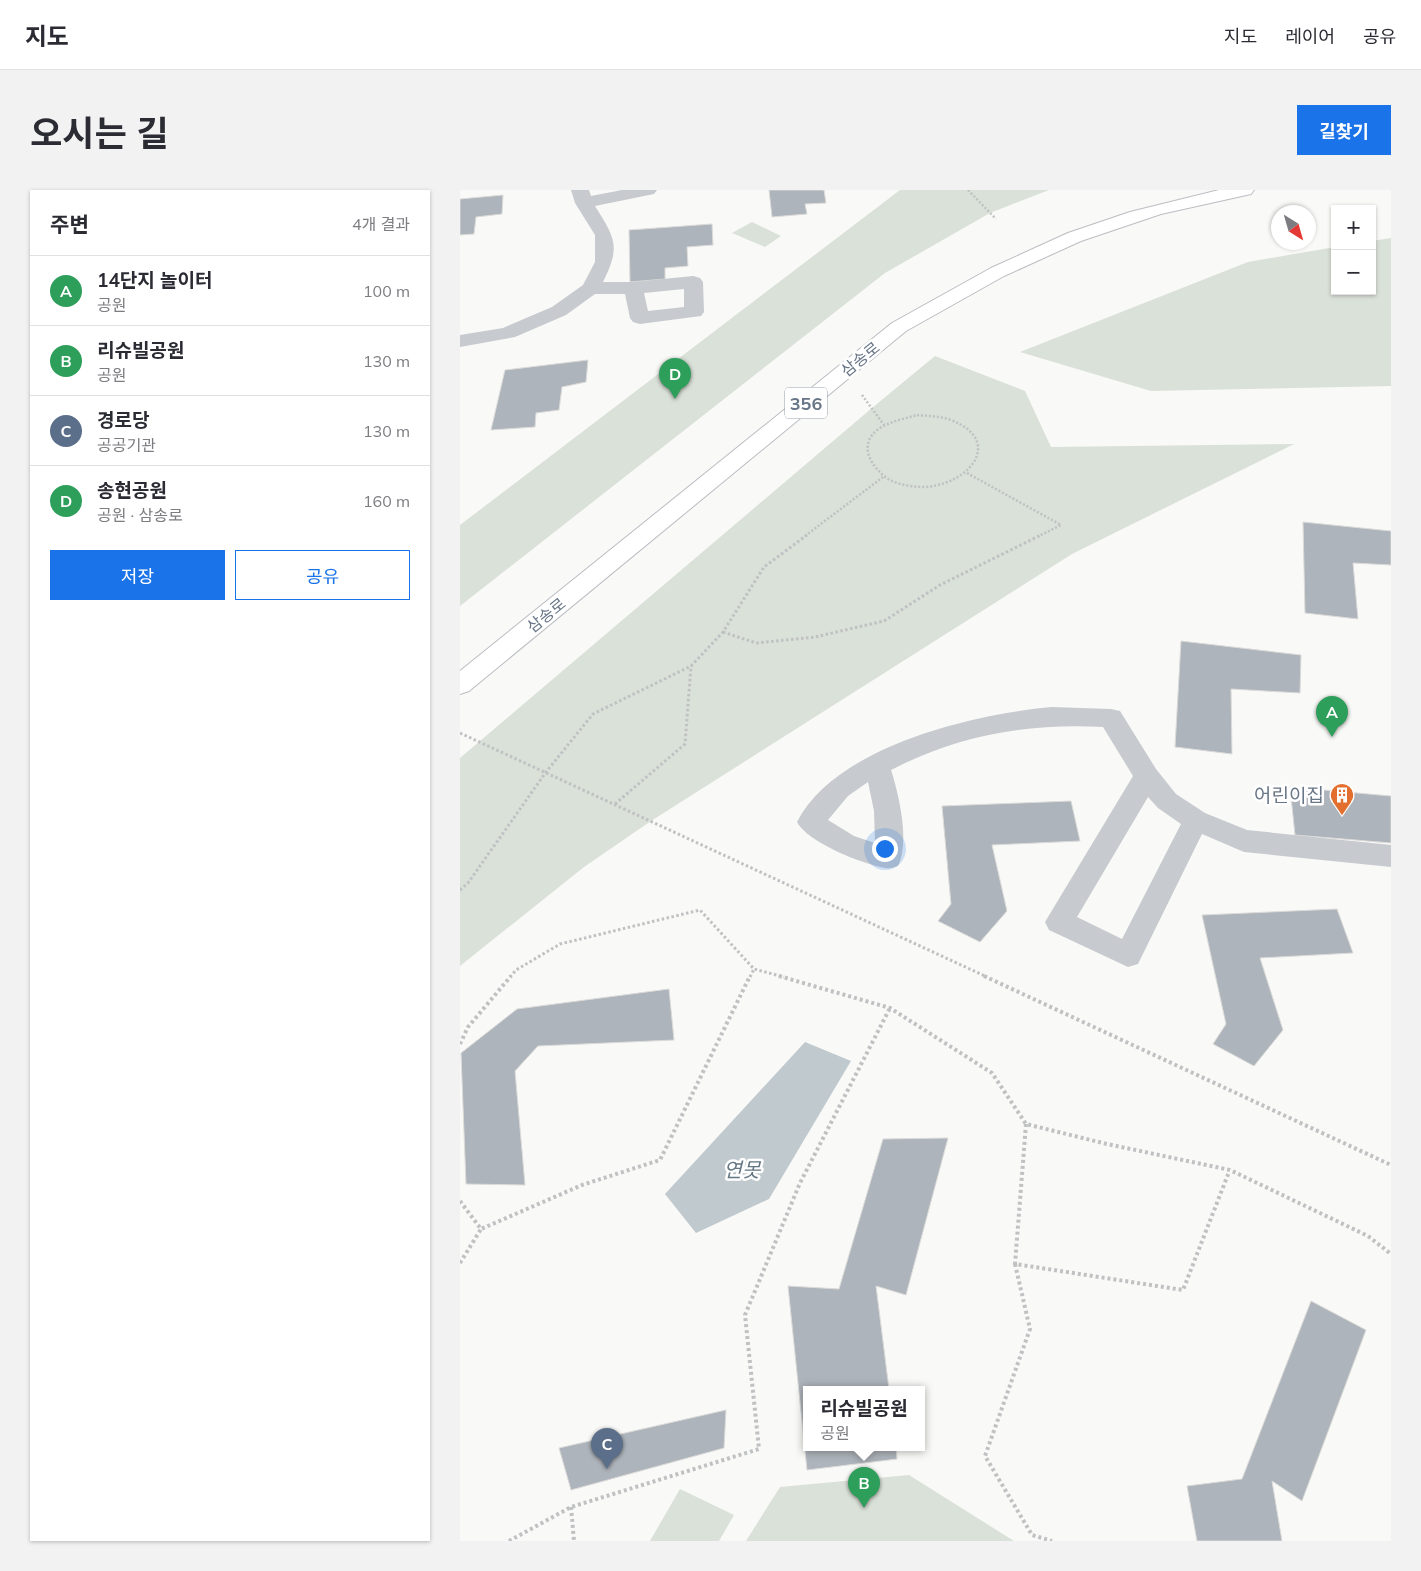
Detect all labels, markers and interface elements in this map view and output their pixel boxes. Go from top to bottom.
text: 지도 [25,21,69,51]
text: 지도 [1224,25,1257,48]
text: 레이어 [1285,25,1335,48]
text: 공유 [1363,25,1396,48]
button: 길찾기 [1297,105,1391,155]
text: 오시는 길 [30,111,168,155]
north arrow [1271,205,1316,250]
map controls [1331,205,1376,295]
button: + [1331,205,1376,250]
text: 주변 [50,211,89,237]
text: 4개 결과 [352,214,410,234]
button: − [1331,250,1376,295]
text: 14단지 놀이터 [97,268,212,292]
text: A [60,281,72,301]
text: 100 m [363,281,410,301]
text: 공원 [97,295,126,315]
street label: 삼송로 [837,337,884,381]
text: 리슈빌공원 [97,338,184,362]
text: B [60,351,72,371]
text: 130 m [363,351,410,371]
pin: D [659,358,691,399]
text: 공원 [97,365,126,385]
road number: 356 [785,388,827,418]
text: 경로당 [97,408,149,432]
text: C [61,421,71,441]
text: 130 m [363,421,410,441]
text: 공공기관 [97,435,156,455]
text: 송현공원 [97,478,167,502]
text: D [60,491,72,511]
text: 160 m [363,491,410,511]
text: 공원 · 삼송로 [97,505,183,525]
button: 저장 [50,550,225,600]
button: 공유 [235,550,410,600]
street label: 삼송로 [523,593,570,637]
pin: A [1316,696,1348,737]
building icon: 어린이집 [1329,782,1355,816]
place label: 어린이집 [1254,783,1324,807]
your location [872,836,898,862]
water label: 연못 [724,1157,762,1182]
popup [803,1386,925,1451]
text: 리슈빌공원 [820,1396,908,1420]
text: 공원 [820,1423,850,1443]
pin: C [591,1428,623,1469]
pin: B [848,1467,880,1508]

